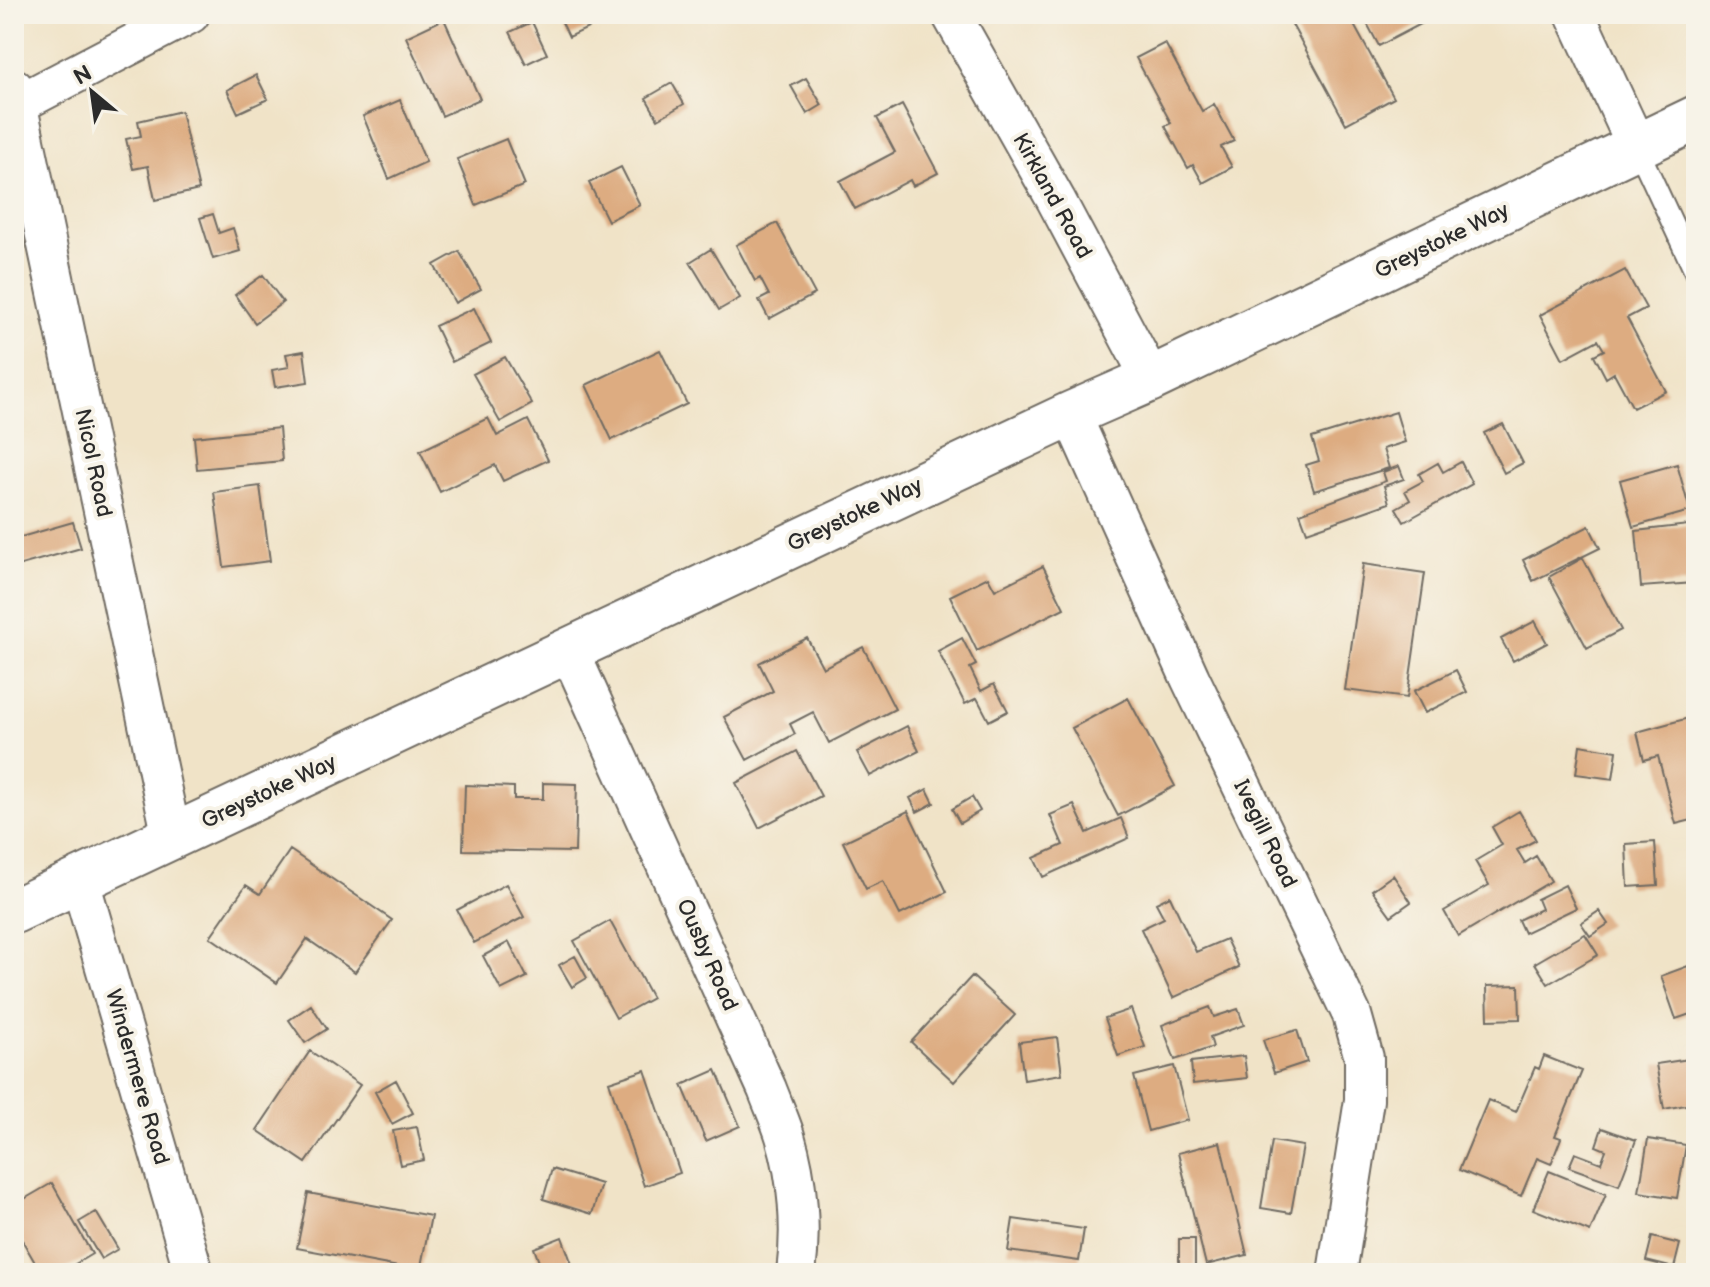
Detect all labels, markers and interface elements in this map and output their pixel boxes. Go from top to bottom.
north arrow [52,52,132,132]
text: N [69,60,97,92]
street label: Kirkland Road [1006,128,1098,264]
street label: Greystoke Way [1371,197,1513,285]
street label: Nicol Road [68,406,118,520]
street label: Greystoke Way [783,472,927,558]
street label: Greystoke Way [197,749,341,835]
street label: Ivegill Road [1227,776,1303,892]
street label: Ousby Road [670,895,744,1015]
street label: Windermere Road [99,986,175,1168]

